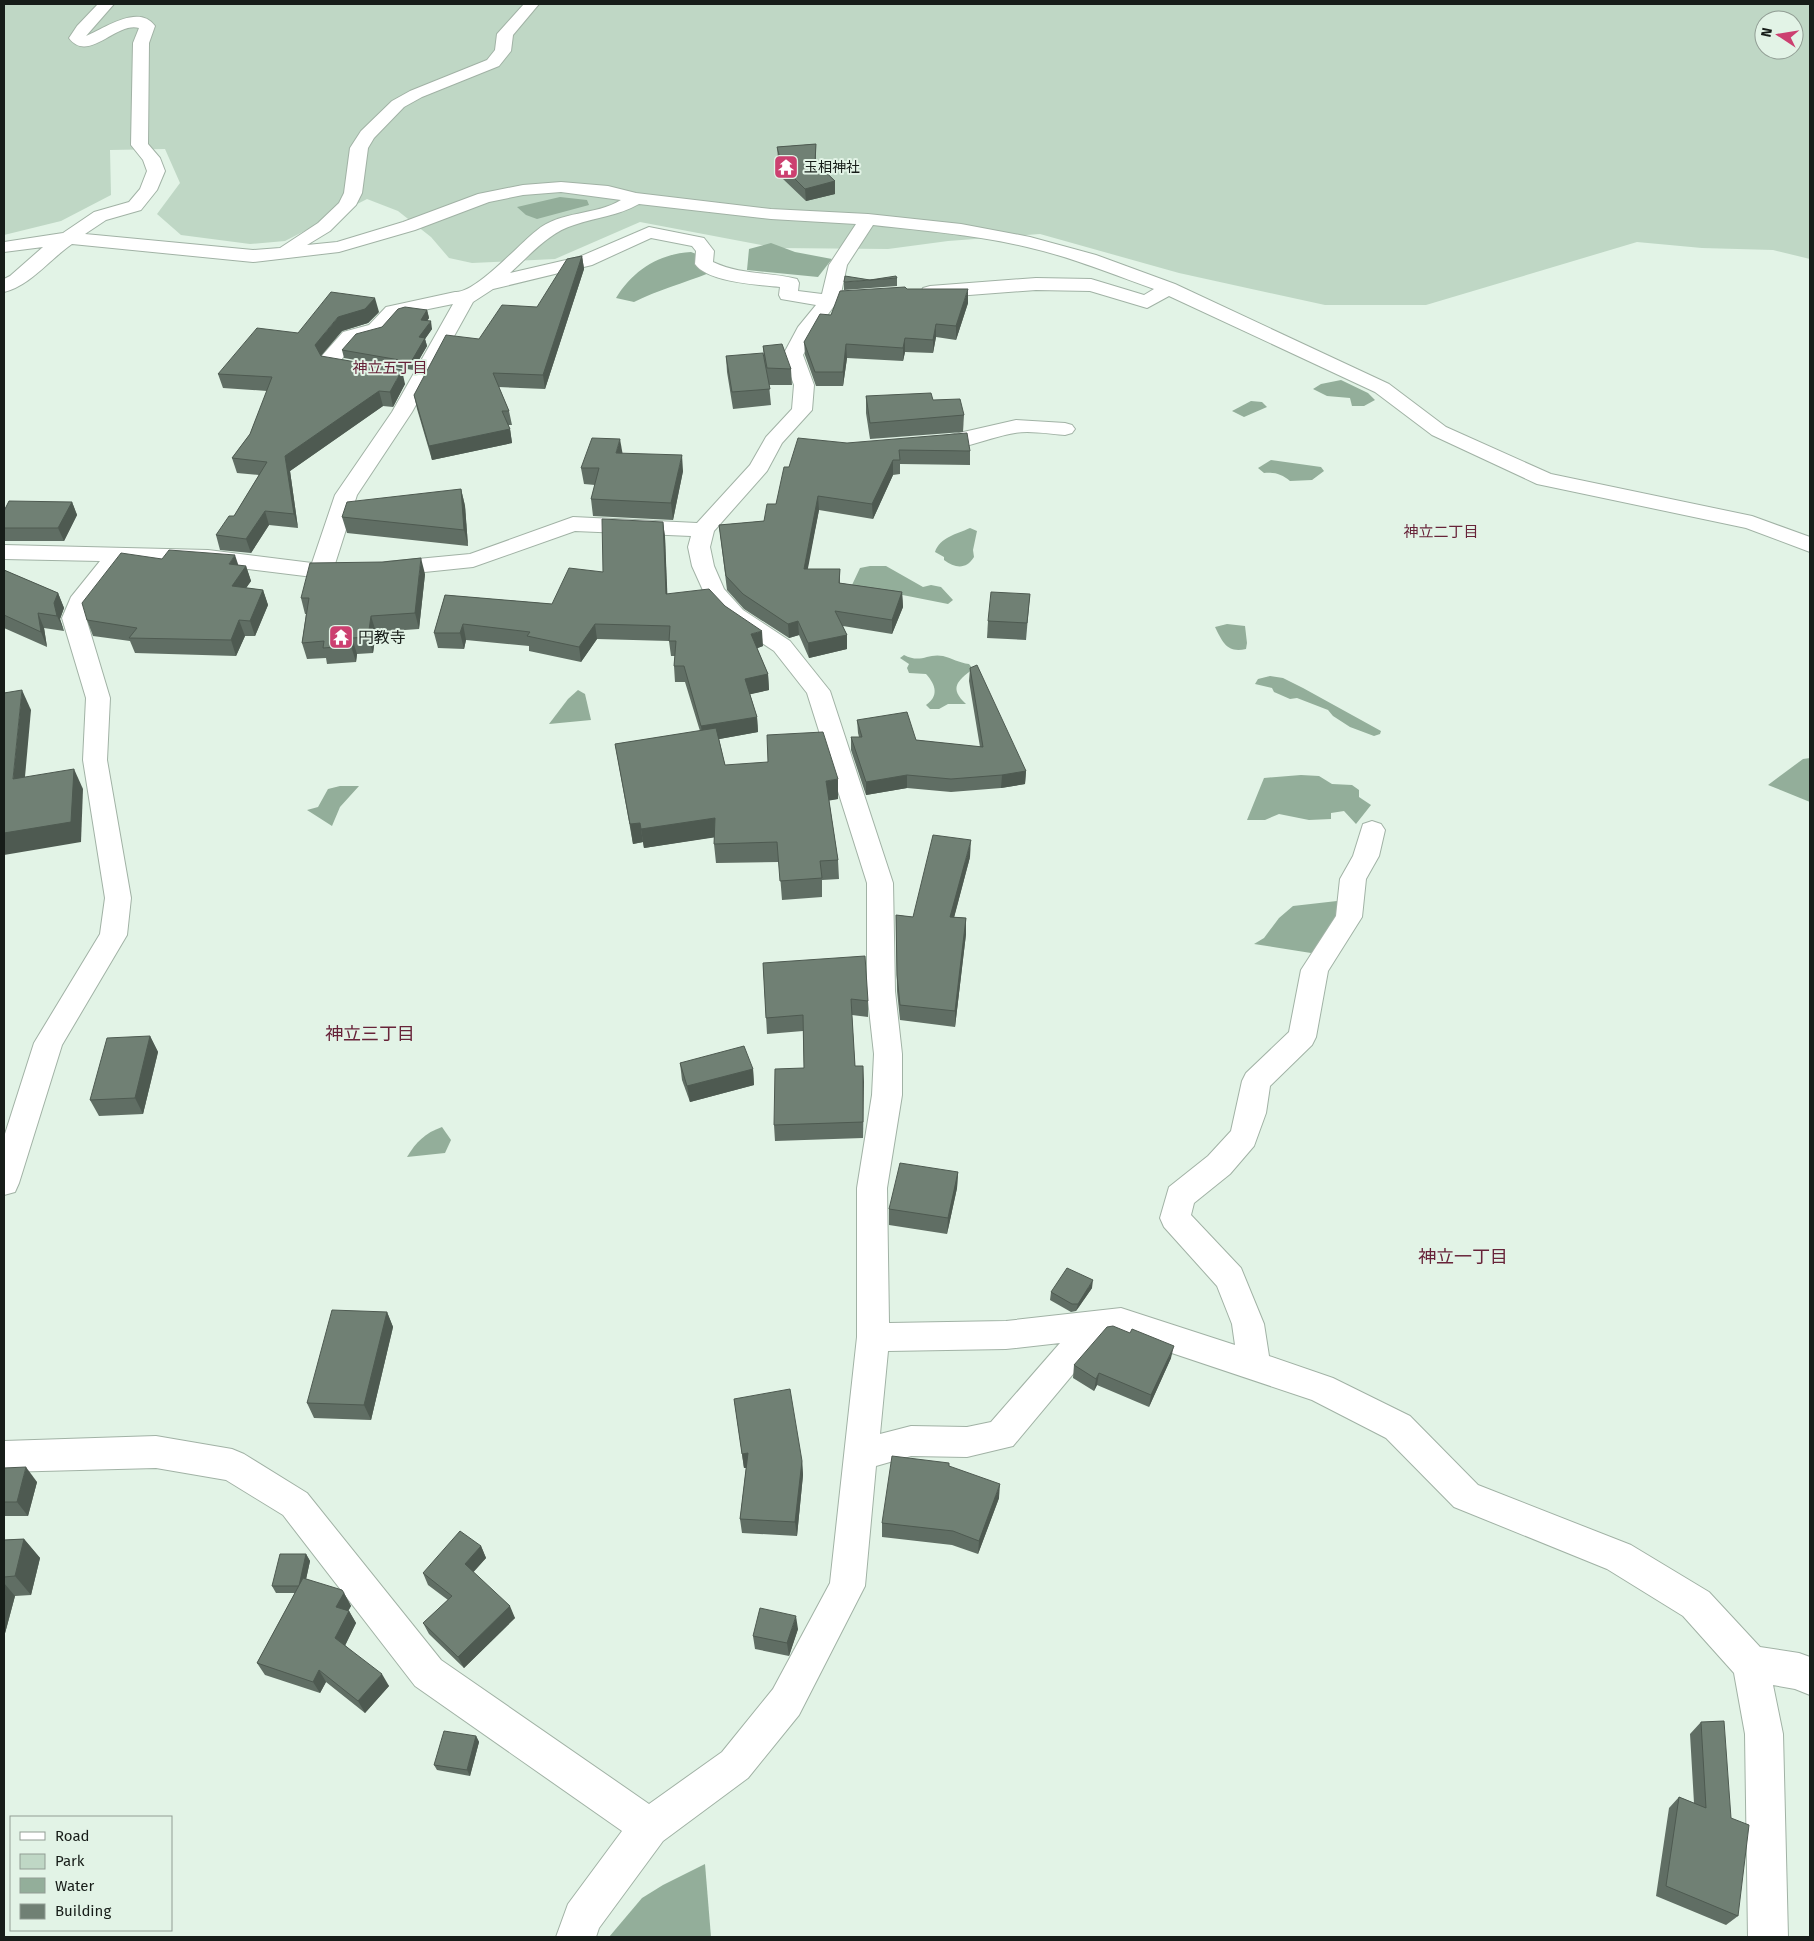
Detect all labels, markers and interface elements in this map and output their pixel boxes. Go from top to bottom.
north arrow [1754,10,1804,60]
text: N [1757,26,1776,39]
temple icon: 玉相神社 [773,154,799,180]
place label: 玉相神社 [804,159,860,176]
district label: 神立五丁目 [352,359,428,377]
district label: 神立二丁目 [1403,523,1479,541]
temple icon: 円教寺 [328,624,354,650]
place label: 円教寺 [358,628,406,647]
district label: 神立三丁目 [325,1023,415,1045]
district label: 神立一丁目 [1418,1246,1508,1268]
legend [10,1816,172,1931]
text: Road [55,1827,90,1845]
text: Park [55,1852,85,1870]
text: Water [55,1877,94,1895]
text: Building [55,1902,111,1920]

